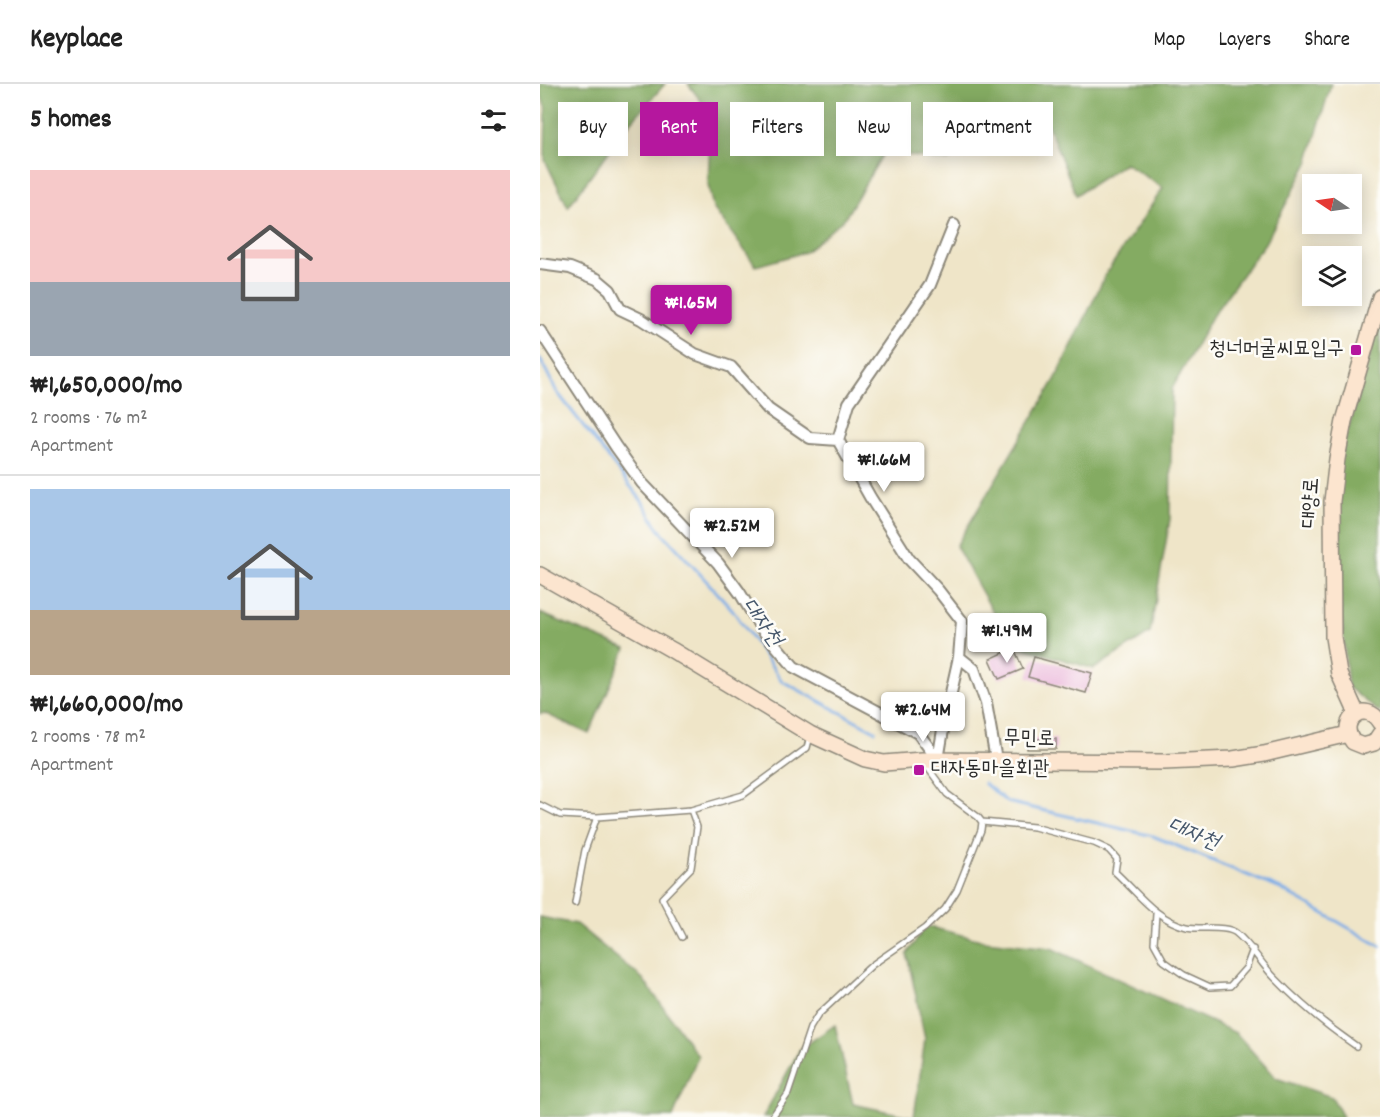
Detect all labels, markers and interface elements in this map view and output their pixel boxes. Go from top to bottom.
text: Keyplace [30,21,123,61]
text: Map [1154,26,1185,56]
text: Layers [1218,26,1271,56]
text: Share [1304,26,1350,56]
text: 5 homes [30,102,112,139]
chip: Buy [558,102,628,156]
chip: Rent [640,102,718,156]
chip: Filters [730,102,824,156]
chip: New [836,102,911,156]
chip: Apartment [923,102,1053,156]
icon: filters [477,104,510,137]
north arrow [1302,174,1362,234]
map controls [1302,174,1362,306]
icon: home [216,209,324,317]
button: layers [1302,246,1362,306]
pin: ₩1.65M [642,285,740,336]
text: ₩1.65M [665,290,717,318]
place label: 청너머굴씨묘입구 [1209,335,1344,365]
marker: 청너머굴씨묘입구 [1349,343,1363,357]
text: ₩1,650,000/mo [30,368,182,405]
text: 2 rooms · 76 m² [30,405,148,433]
text: Apartment [30,433,113,461]
pin: ₩1.66M [835,442,933,493]
text: ₩1.66M [857,447,911,475]
street label: 대양로 [1295,477,1329,529]
pin: ₩2.52M [683,508,781,559]
text: ₩2.52M [704,513,760,541]
icon: home [216,528,324,636]
water label: 대자천 [733,592,790,655]
pin: ₩1.49M [958,613,1056,664]
text: ₩1.49M [981,618,1033,646]
text: ₩1,660,000/mo [30,687,183,724]
pin: ₩2.64M [874,692,972,743]
text: ₩2.64M [895,697,951,725]
text: 2 rooms · 78 m² [30,724,146,752]
street label: 무민로 [1003,725,1055,755]
text: Apartment [30,752,113,780]
place label: 대자동마을회관 [931,755,1049,785]
marker: 대자동마을회관 [912,763,926,777]
water label: 대자천 [1163,811,1226,860]

